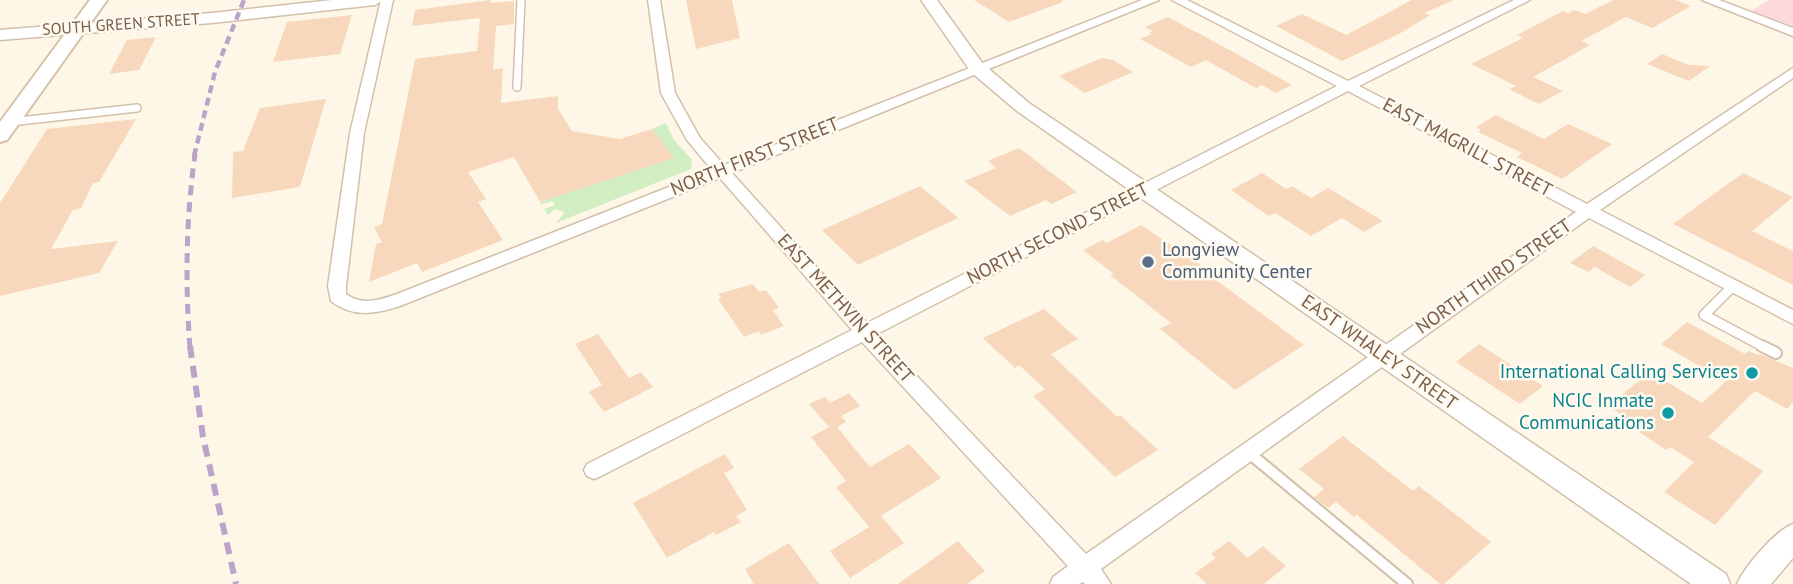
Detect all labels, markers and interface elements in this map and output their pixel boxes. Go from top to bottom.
street label: SOUTH GREEN STREET [41,10,201,40]
street label: EAST MAGRILL STREET [1378,94,1556,202]
street label: NORTH FIRST STREET [668,113,842,201]
street label: NORTH SECOND STREET [963,178,1153,290]
street label: NORTH THIRD STREET [1412,215,1576,339]
street label: EAST METHVIN STREET [772,230,918,388]
place label: Longview Community Center [1162,240,1312,284]
marker: Longview Community Center [1140,254,1156,270]
street label: EAST WHALEY STREET [1297,291,1461,415]
place label: International Calling Services [1500,362,1738,384]
marker: International Calling Services [1744,365,1760,381]
place label: NCIC Inmate Communications [1519,391,1654,435]
marker: NCIC Inmate Communications [1660,405,1676,421]

